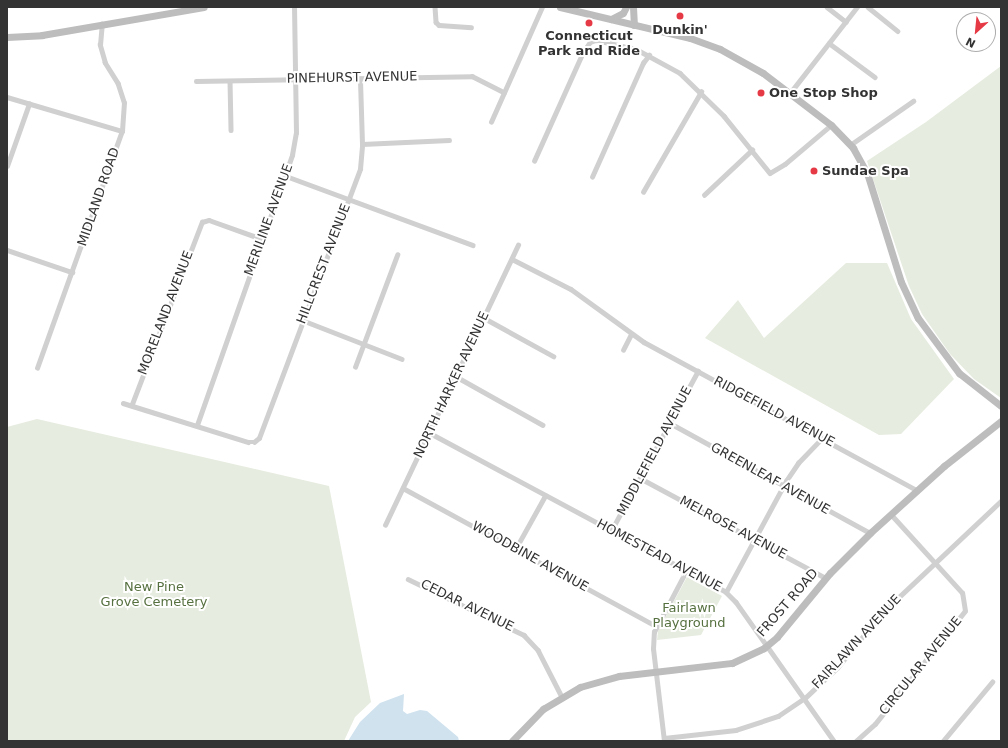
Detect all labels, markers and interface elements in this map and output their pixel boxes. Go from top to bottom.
marker: Dunkin' [675,11,685,21]
north arrow [956,12,996,52]
marker: Connecticut Park and Ride [584,18,594,28]
place label: Dunkin' [652,22,708,38]
place label: Connecticut Park and Ride [538,29,640,60]
text: N [964,34,978,50]
street label: PINEHURST AVENUE [286,69,418,87]
place label: One Stop Shop [769,85,878,101]
marker: One Stop Shop [756,88,766,98]
street label: MIDLAND ROAD [75,146,123,248]
street label: MERILINE AVENUE [241,162,297,278]
place label: Sundae Spa [822,163,909,179]
marker: Sundae Spa [809,166,819,176]
street label: HILLCREST AVENUE [294,202,354,326]
street label: MORELAND AVENUE [135,249,197,377]
street label: NORTH HARKER AVENUE [411,309,493,461]
street label: RIDGEFIELD AVENUE [711,373,837,451]
street label: MIDDLEFIELD AVENUE [614,384,696,518]
street label: GREENLEAF AVENUE [708,440,832,518]
street label: MELROSE AVENUE [677,493,789,563]
street label: HOMESTEAD AVENUE [594,516,724,596]
street label: WOODBINE AVENUE [469,518,591,596]
street label: FROST ROAD [754,566,822,640]
street label: CEDAR AVENUE [418,577,516,635]
park label: New Pine Grove Cemetery [101,580,207,611]
street label: FAIRLAWN AVENUE [809,592,905,692]
park label: Fairlawn Playground [652,601,726,632]
street label: CIRCULAR AVENUE [877,614,965,718]

